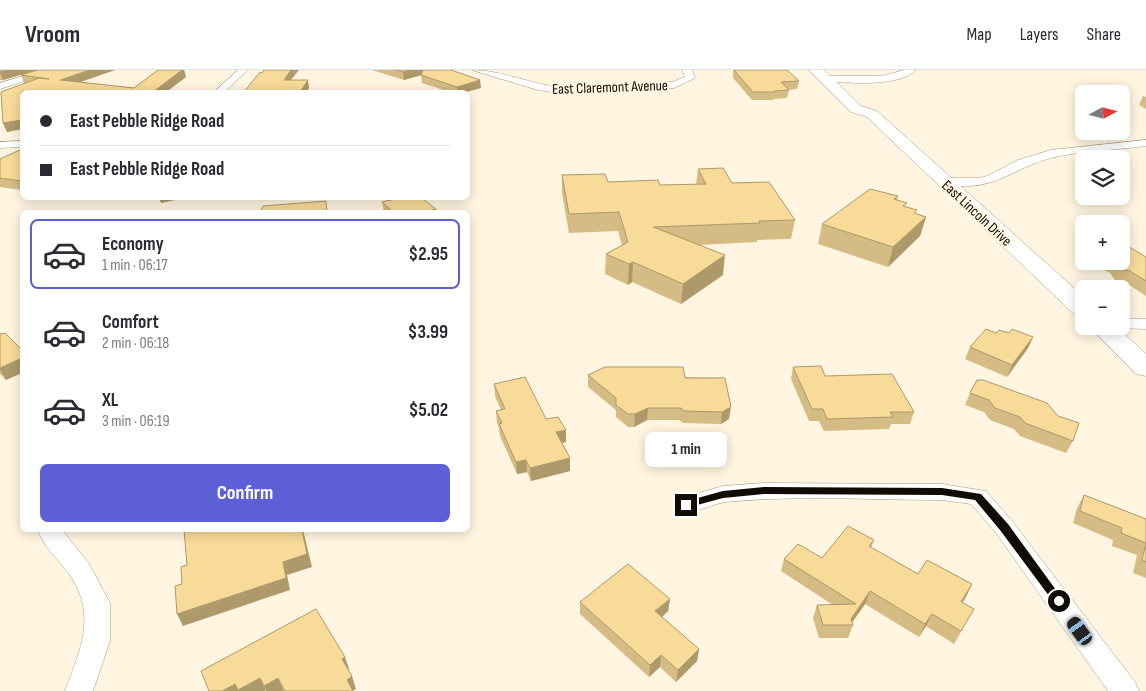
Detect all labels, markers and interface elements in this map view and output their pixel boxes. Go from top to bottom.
text: Vroom [25,20,80,49]
text: Map [967,24,992,45]
text: Layers [1020,24,1059,45]
text: Share [1087,24,1121,45]
street label: East Claremont Avenue [552,76,668,99]
north arrow [1075,85,1130,140]
map controls [1075,85,1130,335]
text: East Pebble Ridge Road [70,110,224,133]
button: layers [1075,150,1130,205]
text: East Pebble Ridge Road [70,158,224,181]
street label: East Lincoln Drive [938,176,1016,251]
button: + [1075,215,1130,270]
icon: car [42,232,87,277]
text: Economy [102,233,164,256]
text: $2.95 [409,243,448,266]
text: 1 min · 06:17 [102,256,168,275]
button: − [1075,280,1130,335]
icon: car [42,310,87,355]
text: Comfort [102,311,159,334]
text: $3.99 [408,321,448,344]
text: 2 min · 06:18 [102,334,169,353]
icon: car [42,388,87,433]
text: XL [102,389,118,412]
text: $5.02 [409,399,448,422]
text: 3 min · 06:19 [102,412,169,431]
callout: 1 min [645,432,727,468]
text: 1 min [671,440,701,459]
button: Confirm [40,464,450,522]
route end [675,494,697,516]
route start [1048,590,1070,612]
car [1065,614,1094,648]

